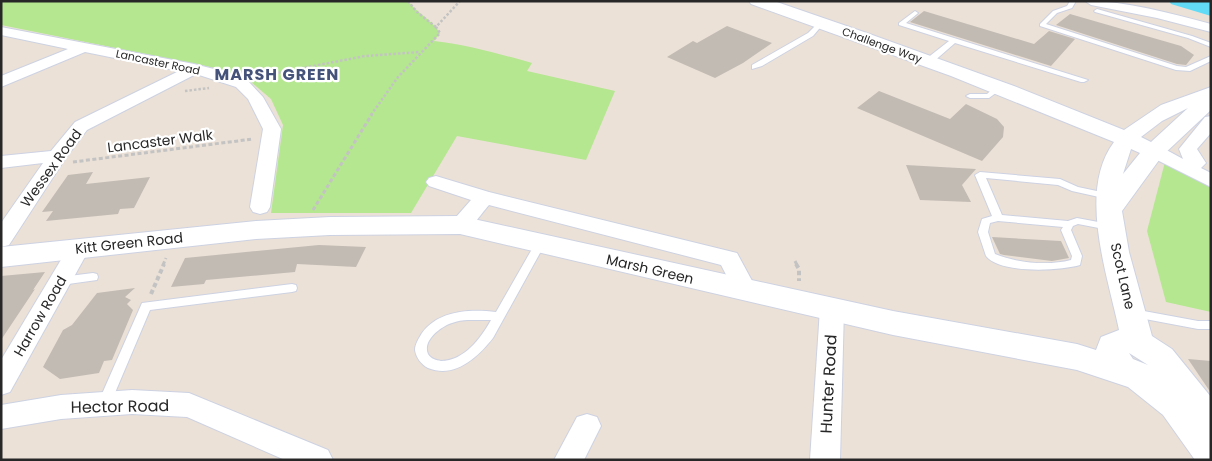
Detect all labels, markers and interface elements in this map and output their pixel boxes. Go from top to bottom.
street label: Challenge Way [840,23,925,67]
street label: Lancaster Road [114,45,202,79]
district label: MARSH GREEN [215,63,339,86]
street label: Wessex Road [16,125,86,211]
street label: Lancaster Walk [106,125,215,157]
street label: Kitt Green Road [74,227,184,259]
street label: Scot Lane [1106,241,1140,312]
street label: Marsh Green [604,249,696,289]
street label: Harrow Road [9,272,71,360]
street label: Hunter Road [814,334,843,434]
street label: Hector Road [71,394,170,419]

